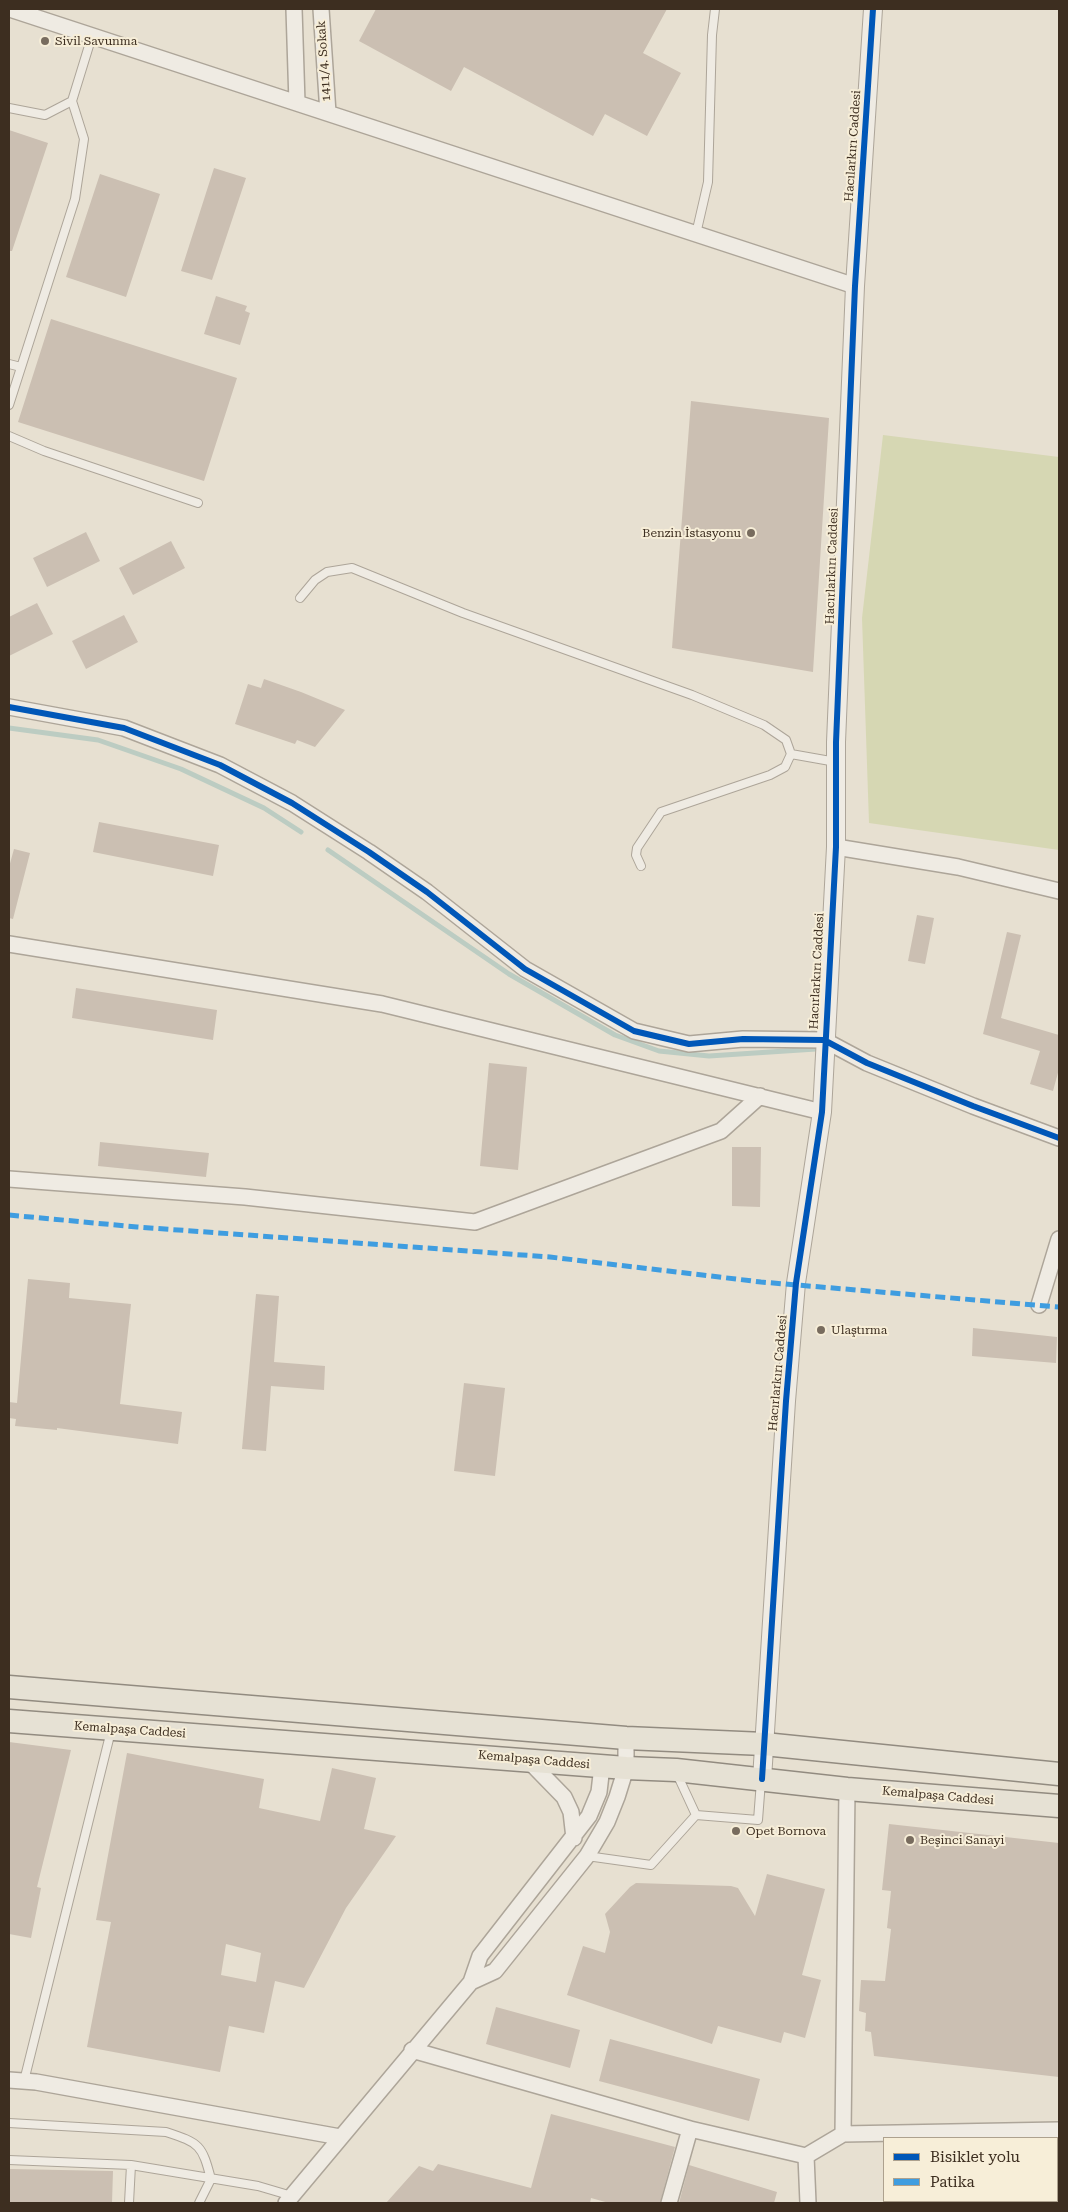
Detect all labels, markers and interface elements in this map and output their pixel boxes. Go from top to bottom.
street label: 1411/4. Sokak [314,20,334,102]
place label: Sivil Savunma [55,34,137,48]
marker: Sivil Savunma [39,35,51,47]
street label: Hacılarkırı Caddesi [842,90,864,202]
street label: Hacırlarkırı Caddesi [823,507,841,625]
place label: Benzin İstasyonu [642,526,741,540]
marker: Benzin İstasyonu [745,527,757,539]
street label: Hacırlarkırı Caddesi [807,912,827,1030]
street label: Hacırlarkırı Caddesi [766,1314,790,1432]
place label: Ulaştırma [831,1323,887,1337]
marker: Ulaştırma [815,1324,827,1336]
street label: Kemalpaşa Caddesi [74,1719,186,1741]
street label: Kemalpaşa Caddesi [478,1748,590,1772]
street label: Kemalpaşa Caddesi [882,1784,994,1808]
place label: Opet Bornova [746,1824,826,1838]
marker: Opet Bornova [730,1825,742,1837]
place label: Beşinci Sanayi [920,1833,1004,1847]
marker: Beşinci Sanayi [904,1834,916,1846]
legend [883,2137,1058,2202]
text: Bisiklet yolu [930,2148,1020,2166]
text: Patika [930,2173,975,2191]

